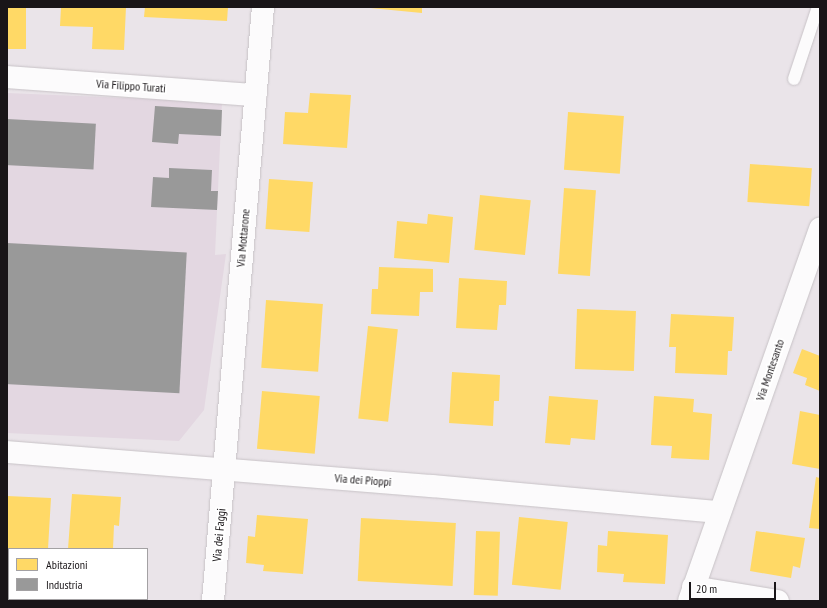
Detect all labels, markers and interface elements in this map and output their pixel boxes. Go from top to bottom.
street label: Via Filippo Turati [95,76,167,96]
street label: Via Mottarone [233,208,253,268]
street label: Via Montesanto [753,337,787,403]
street label: Via dei Pioppi [334,471,392,489]
street label: Via dei Faggi [209,508,229,562]
legend [8,548,148,600]
text: Abitazioni [46,557,88,572]
scale bar [691,574,778,600]
text: Industria [46,577,83,592]
text: 20 m [696,581,717,596]

